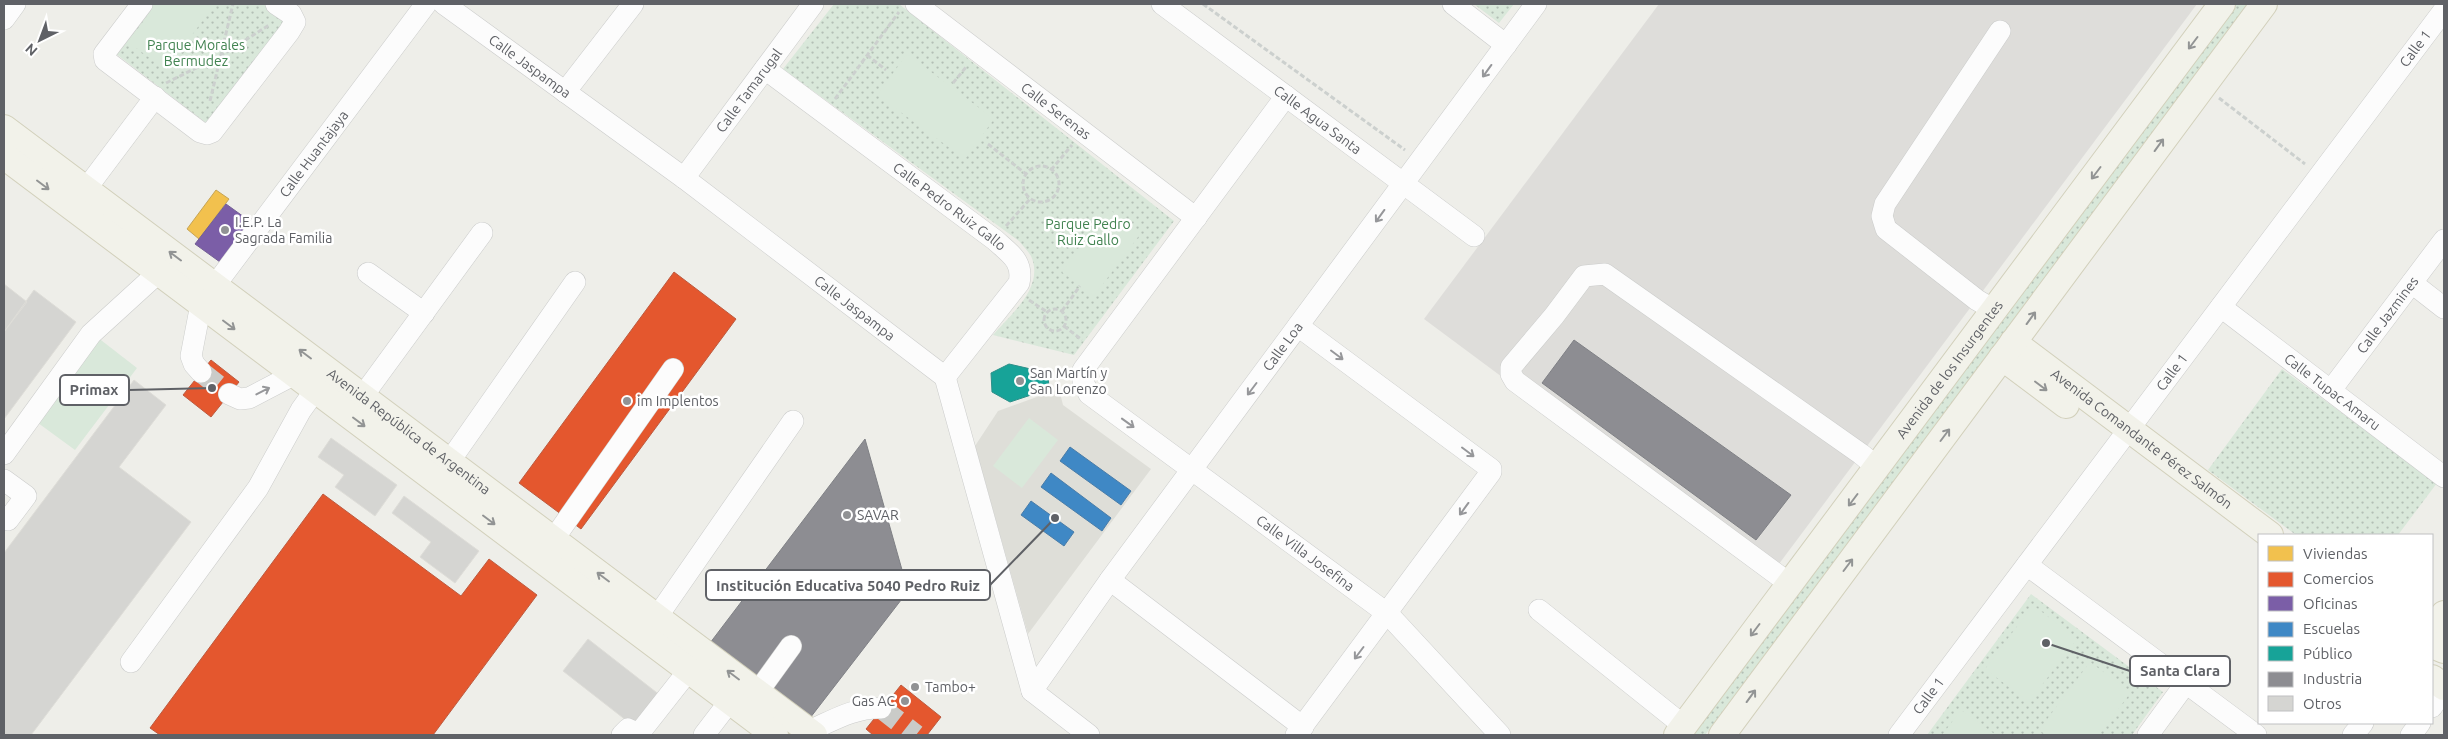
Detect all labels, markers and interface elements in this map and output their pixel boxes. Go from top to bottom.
north arrow [15,15,65,65]
street label: Calle 1 [2396,27,2434,70]
street label: Calle Jaspampa [486,31,574,101]
one-way arrow [2188,36,2198,50]
park label: Parque Morales Bermudez [147,37,245,69]
text: N [22,40,41,59]
street label: Calle Tamarugal [713,45,785,135]
one-way arrow [1481,64,1492,77]
street label: Calle Serenas [1018,79,1094,143]
street label: Calle Agua Santa [1271,82,1365,157]
street label: Calle Huantajaya [276,107,351,200]
one-way arrow [2154,138,2164,152]
street label: Calle Pedro Ruiz Gallo [890,159,1009,254]
one-way arrow [2091,166,2101,180]
one-way arrow [36,180,50,190]
one-way arrow [1374,209,1385,222]
place label: I.E.P. La Sagrada Familia [235,214,332,246]
park label: Parque Pedro Ruiz Gallo [1045,216,1131,248]
marker: I.E.P. La Sagrada Familia [219,224,231,236]
one-way arrow [168,251,182,261]
street label: Calle Jaspampa [811,272,898,344]
street label: Calle Jazmines [2354,273,2422,356]
street label: Avenida de los Insurgentes [1893,297,2006,442]
one-way arrow [2026,311,2036,325]
street label: Calle Loa [1259,319,1306,374]
one-way arrow [222,320,236,330]
one-way arrow [299,348,312,359]
one-way arrow [1330,350,1344,361]
street label: Calle Tupac Amaru [2281,350,2383,434]
street label: Calle 1 [2153,351,2191,394]
street label: Avenida República de Argentina [324,365,494,498]
place label: San Martín y San Lorenzo [1030,365,1108,397]
street label: Avenida Comandante Pérez Salmón [2048,365,2235,512]
callout: Primax [60,375,129,405]
marker: San Martín y San Lorenzo [1014,375,1026,387]
text: Primax [69,381,119,398]
one-way arrow [2034,381,2047,392]
one-way arrow [1247,382,1257,396]
one-way arrow [255,386,270,396]
place label: im Implentos [637,393,719,409]
marker: im Implentos [621,395,633,407]
one-way arrow [352,417,365,428]
one-way arrow [1121,417,1134,428]
one-way arrow [1939,429,1950,442]
one-way arrow [1461,447,1474,458]
one-way arrow [1847,493,1858,506]
one-way arrow [1459,502,1469,516]
place label: SAVAR [857,507,899,523]
marker: SAVAR [841,509,853,521]
street label: Calle Villa Josefina [1253,512,1357,594]
one-way arrow [482,515,496,525]
legend [2258,534,2433,724]
text: Viviendas [2303,545,2367,562]
one-way arrow [1843,558,1853,572]
callout: Institución Educativa 5040 Pedro Ruiz [706,570,990,600]
text: Comercios [2303,570,2374,587]
one-way arrow [596,572,610,582]
text: Institución Educativa 5040 Pedro Ruiz [716,577,980,594]
text: Oficinas [2303,595,2357,612]
text: Escuelas [2303,620,2360,637]
one-way arrow [1750,623,1761,636]
text: Público [2303,645,2353,662]
one-way arrow [1353,646,1364,659]
callout: Santa Clara [2130,656,2230,686]
text: Santa Clara [2140,662,2220,679]
one-way arrow [727,669,740,680]
text: Industria [2303,670,2362,687]
street label: Calle 1 [1909,674,1947,717]
place label: Tambo+ [925,679,976,695]
marker: Tambo+ [909,681,921,693]
one-way arrow [1746,690,1757,703]
place label: Gas AC [852,693,895,709]
marker: Gas AC [899,695,911,707]
text: Otros [2303,695,2342,712]

